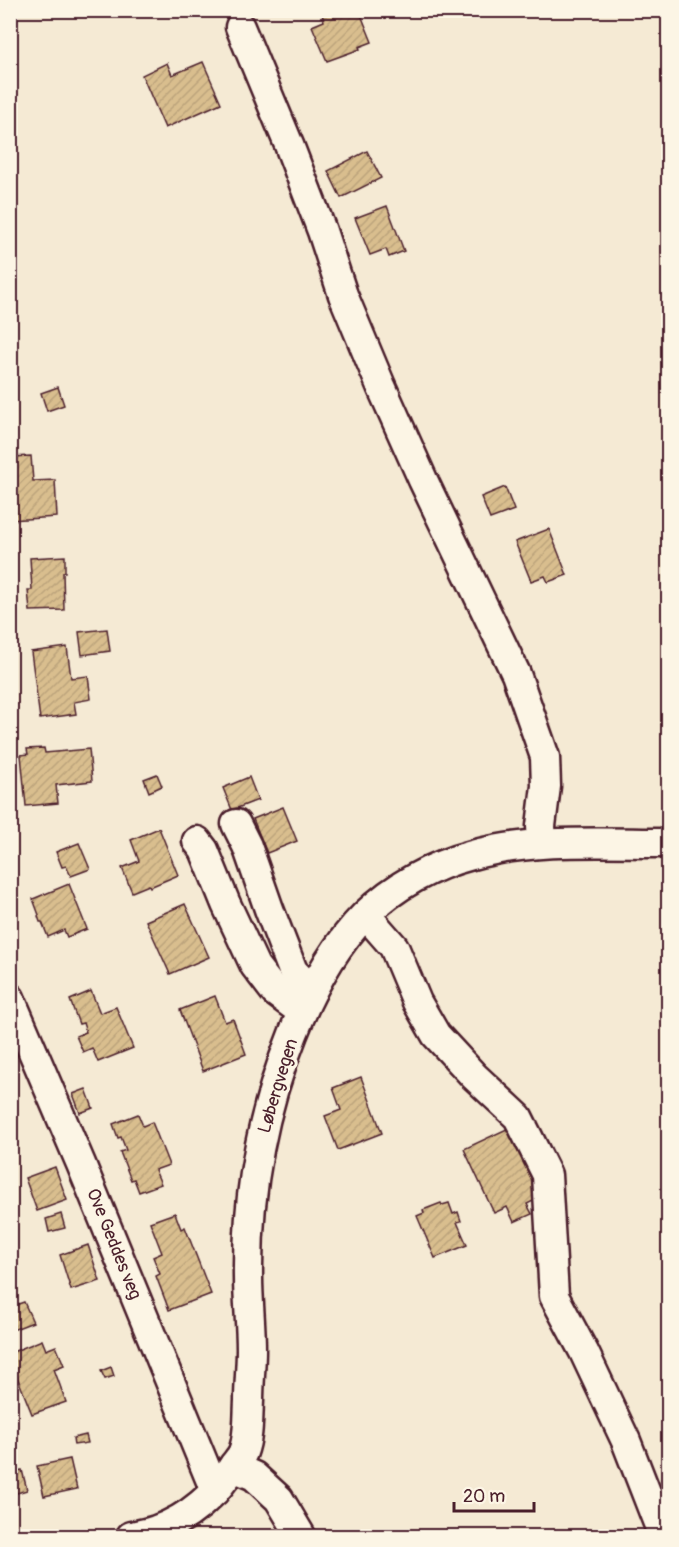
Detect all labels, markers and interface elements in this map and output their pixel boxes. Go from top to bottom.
street label: Løbergvegen [253,1036,303,1136]
street label: Ove Geddes veg [81,1185,147,1303]
scale bar [454,1475,534,1513]
text: 20 m [463,1485,505,1508]

